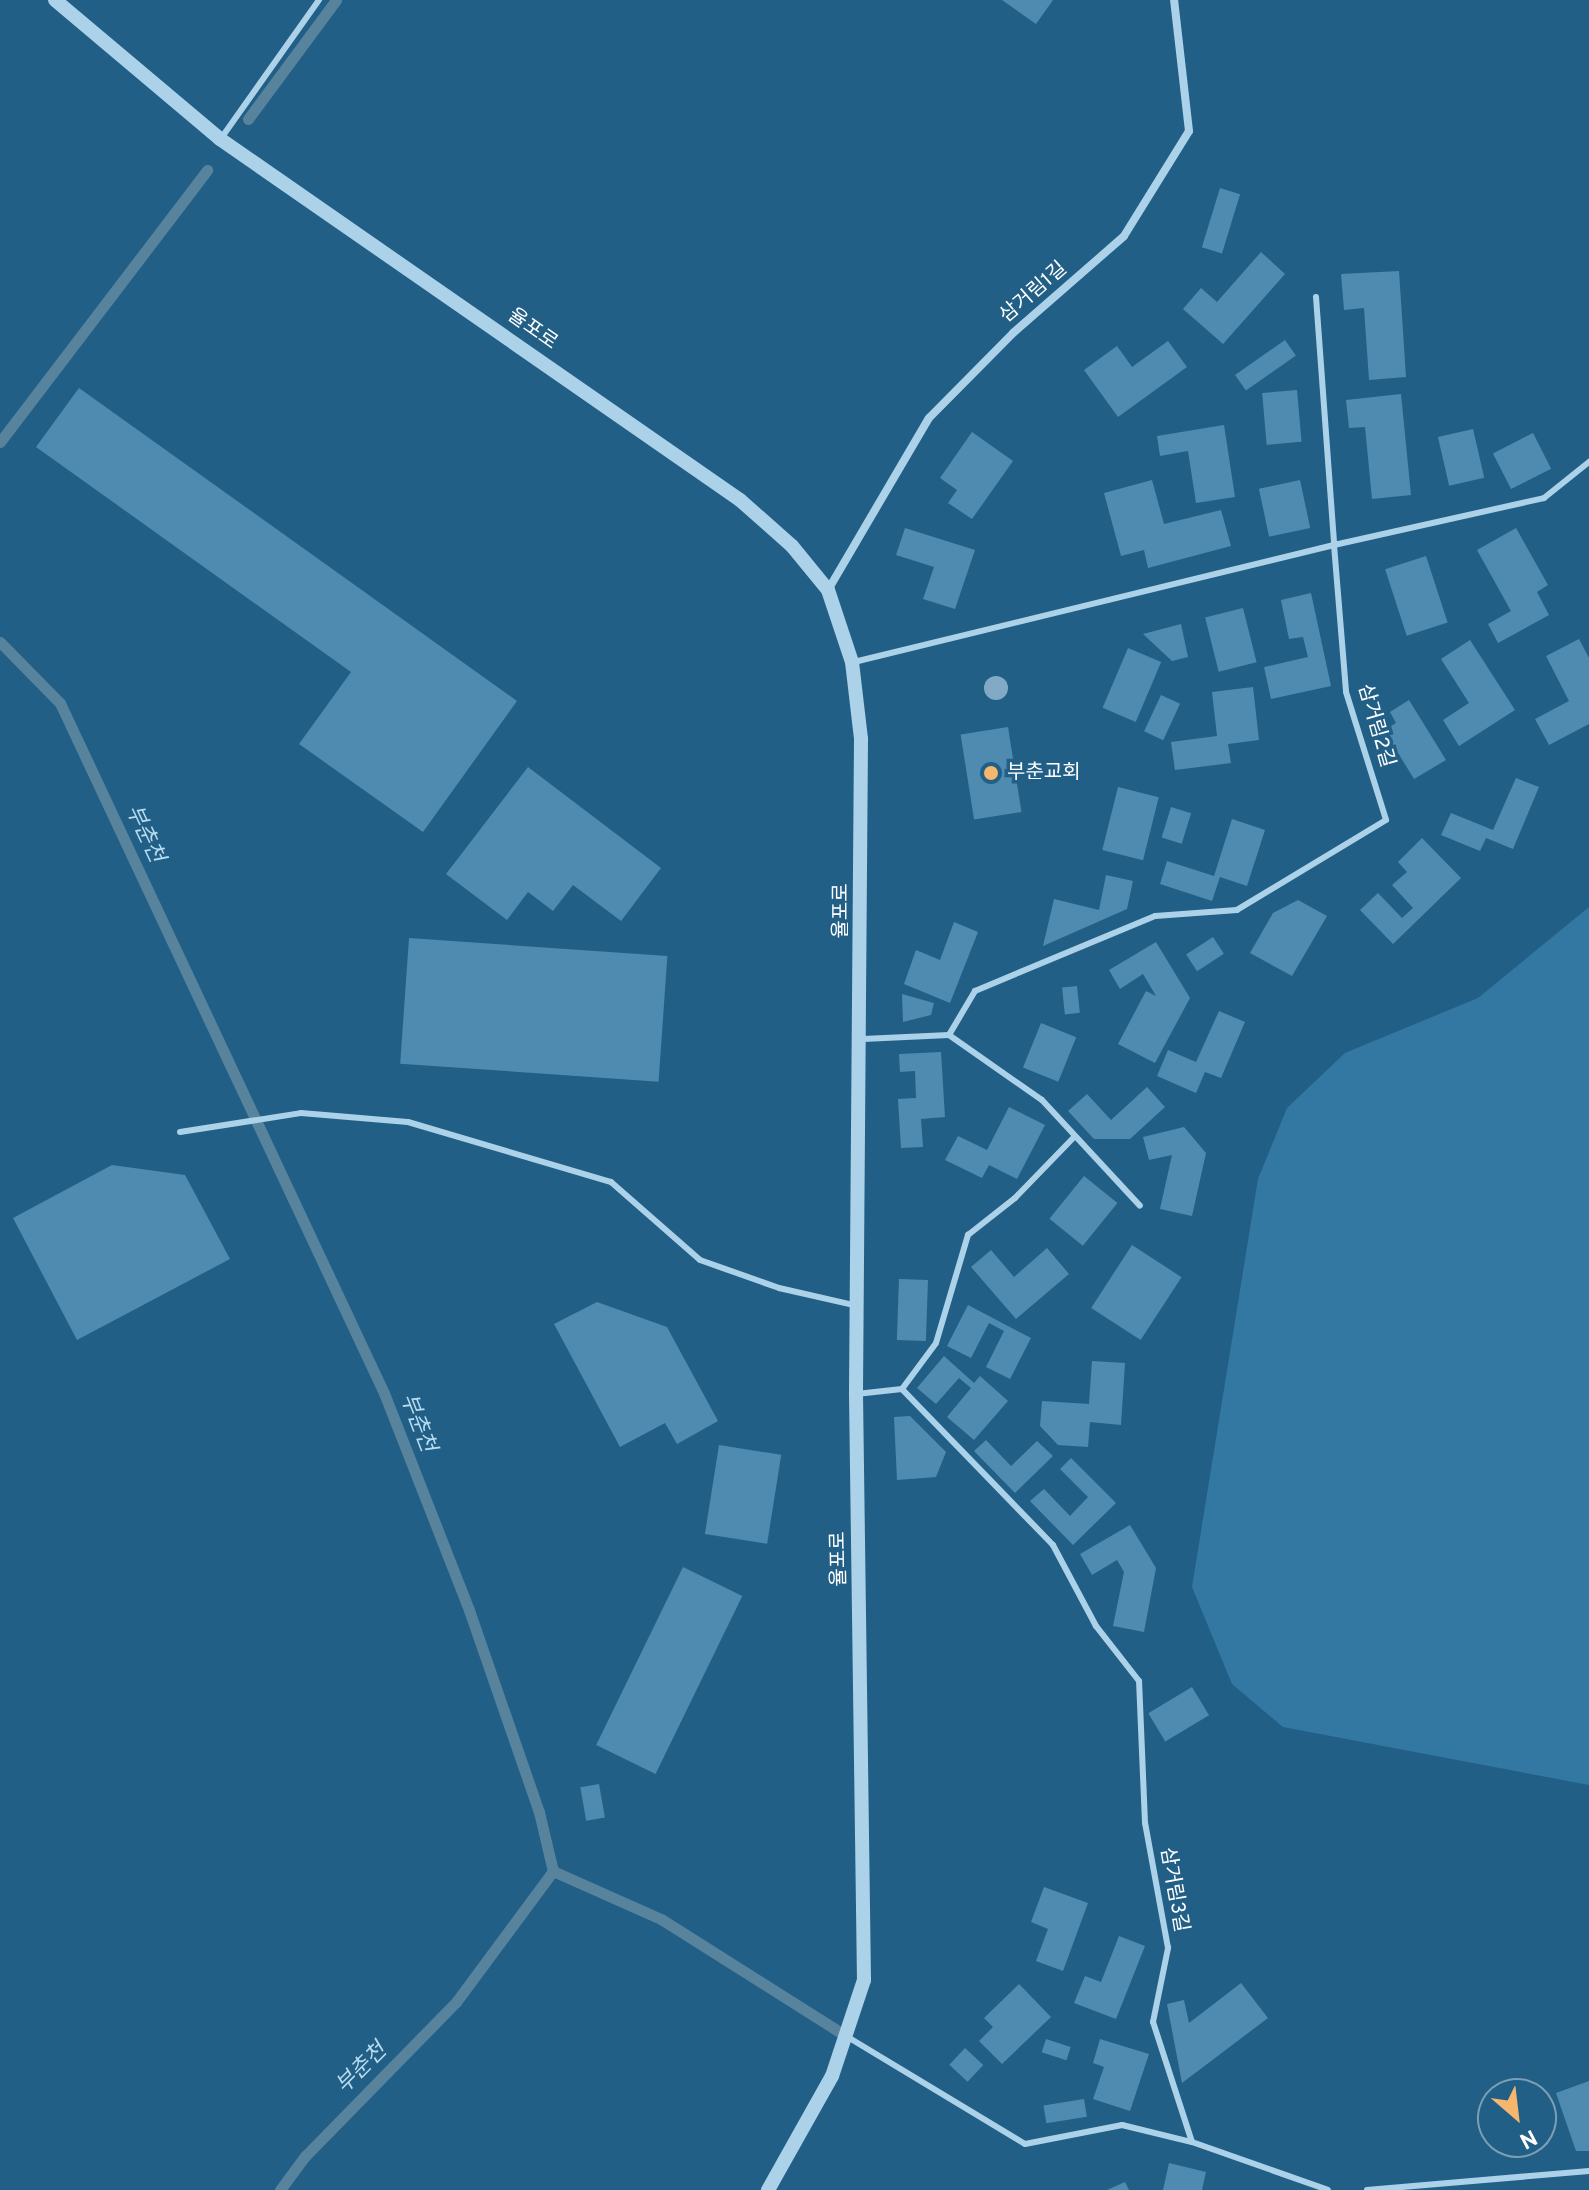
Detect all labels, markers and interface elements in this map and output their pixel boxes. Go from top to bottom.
street label: 삼거림1길 [996,257,1072,329]
street label: 율포로 [503,304,561,356]
street label: 삼거림2길 [1352,681,1398,771]
place label: 부춘교회 [1007,761,1081,785]
marker: 부춘교회 [982,764,1000,782]
water label: 부춘천 [119,801,169,867]
street label: 율포로 [830,883,854,939]
water label: 부춘천 [394,1390,440,1456]
street label: 율포로 [828,1531,852,1587]
street label: 삼거림3길 [1154,1846,1192,1934]
water label: 부춘천 [331,2038,393,2100]
north arrow [1477,2078,1557,2158]
text: N [1514,2122,1541,2153]

